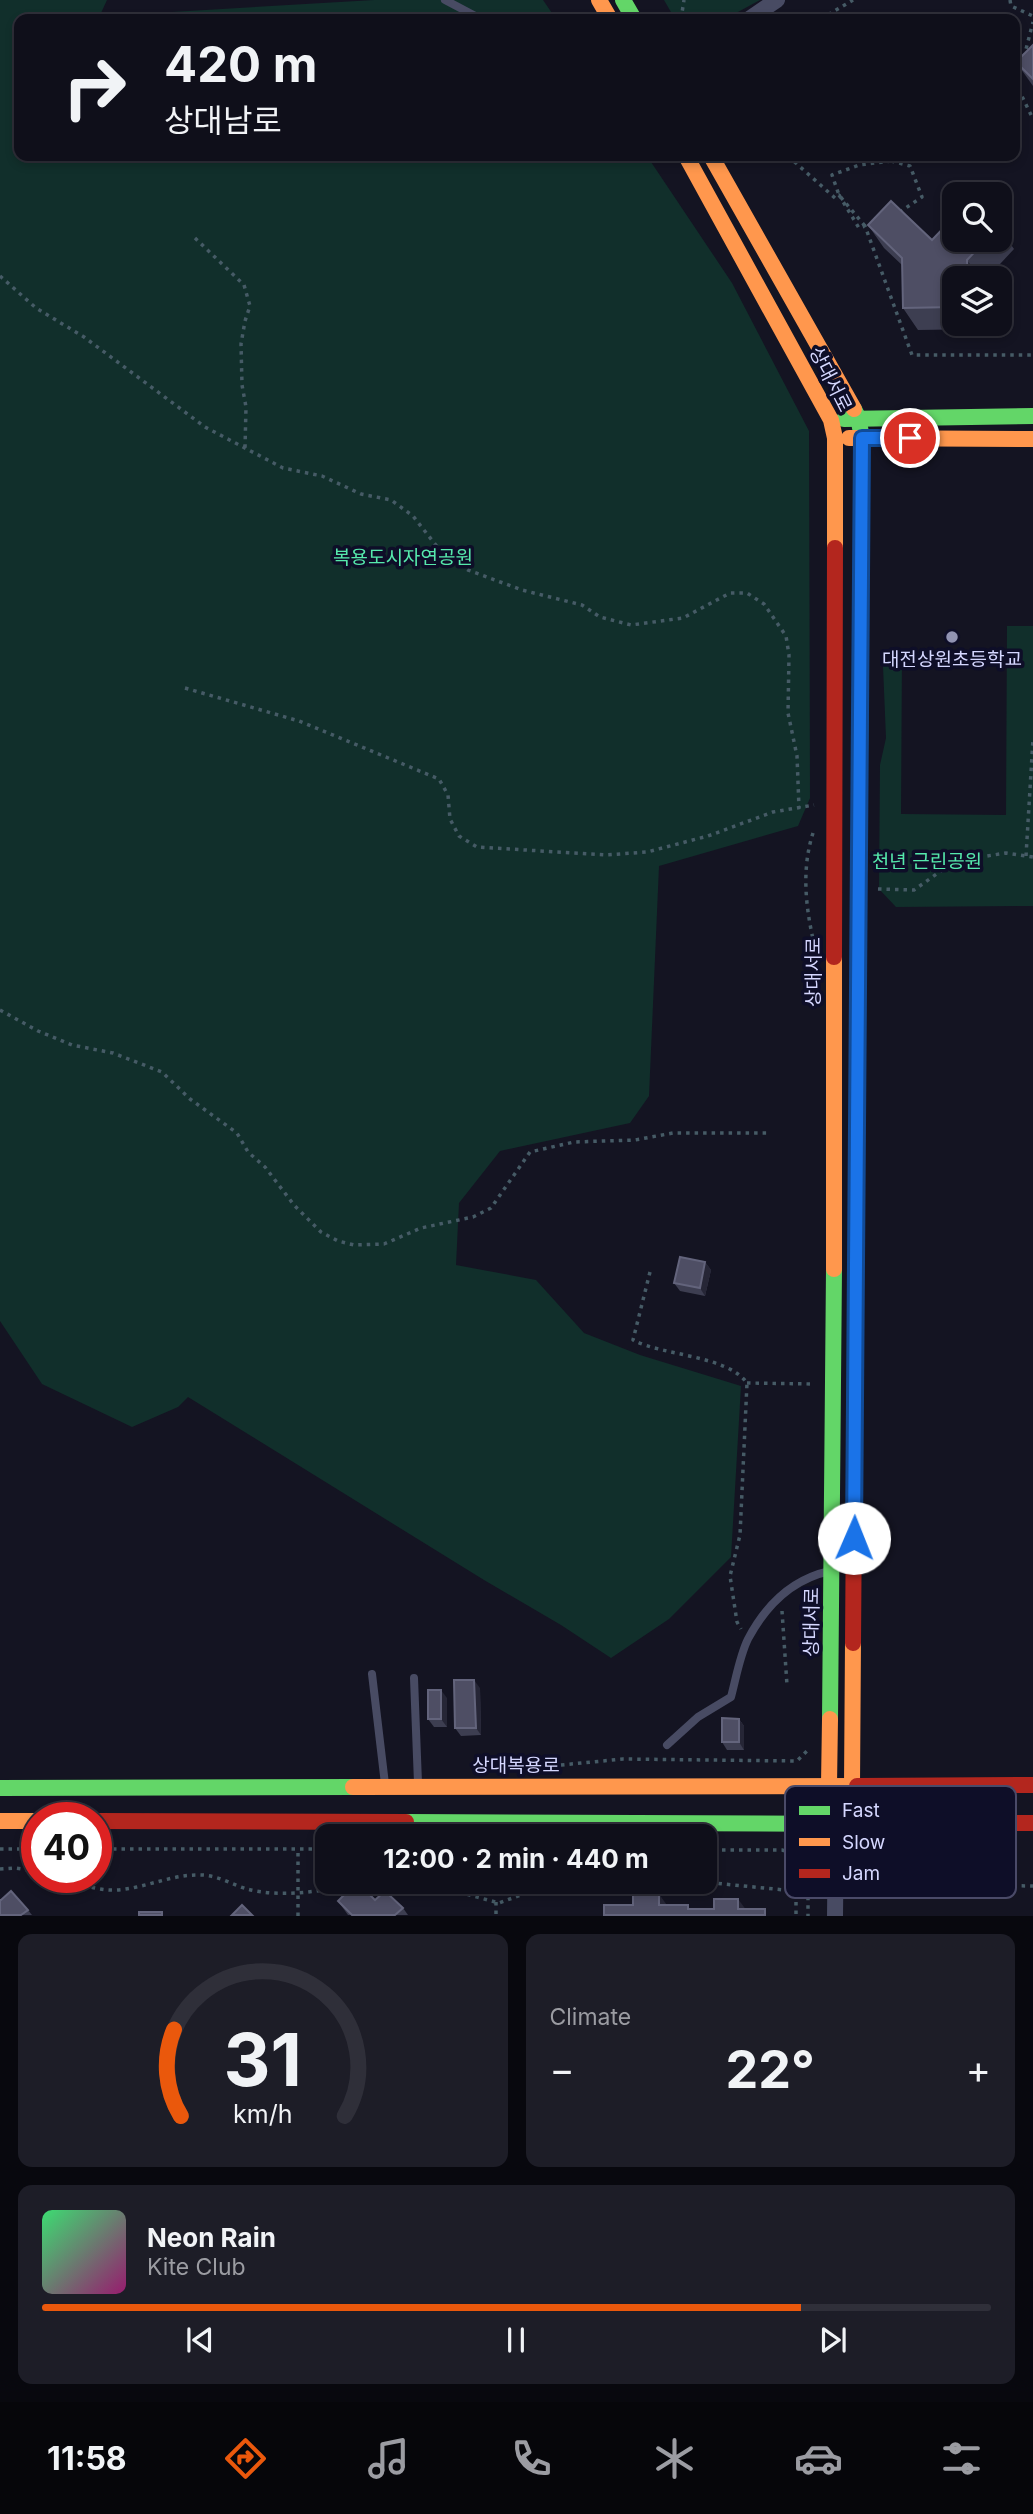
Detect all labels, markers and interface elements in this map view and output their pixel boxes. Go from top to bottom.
text: 420 m [164,35,317,94]
icon: right [49,42,140,133]
text: 상대남로 [164,101,282,140]
map controls [942,182,1012,336]
button: search [942,182,1012,252]
button: layers [942,266,1012,336]
street label: 상대서로 [804,343,857,416]
pin [880,408,940,468]
icon: arrive [891,419,929,457]
park label: 복용도시자연공원 [333,546,473,569]
marker: 대전상원초등학교 [944,629,960,645]
place label: 대전상원초등학교 [882,648,1022,671]
park label: 천년 근린공원 [872,850,982,873]
street label: 상대서로 [802,937,825,1007]
position arrow [817,1501,891,1575]
street label: 상대서로 [799,1587,824,1657]
street label: 상대복용로 [472,1754,560,1777]
legend [785,1786,1016,1898]
text: Fast [842,1799,880,1822]
speed limit sign: 40 [21,1802,112,1893]
text: Slow [842,1831,885,1854]
text: 12:00 · 2 min · 440 m [383,1843,649,1874]
text: Jam [842,1862,880,1885]
text: Climate [550,2003,631,2031]
text: 31 [224,2016,302,2105]
text: 22° [726,2038,815,2101]
text: − [550,2046,575,2092]
text: + [966,2046,991,2092]
text: km/h [233,2099,292,2129]
text: Neon Rain [147,2222,276,2253]
text: Kite Club [147,2253,246,2281]
icon: previous [181,2321,219,2359]
icon: pause [497,2321,535,2359]
icon: next [814,2321,852,2359]
icon: directions [221,2434,270,2483]
icon: music [364,2434,413,2483]
icon: phone [507,2434,556,2483]
icon: climate [650,2434,699,2483]
icon: car [794,2434,843,2483]
icon: filters [937,2434,986,2483]
text: 11:58 [47,2439,127,2478]

